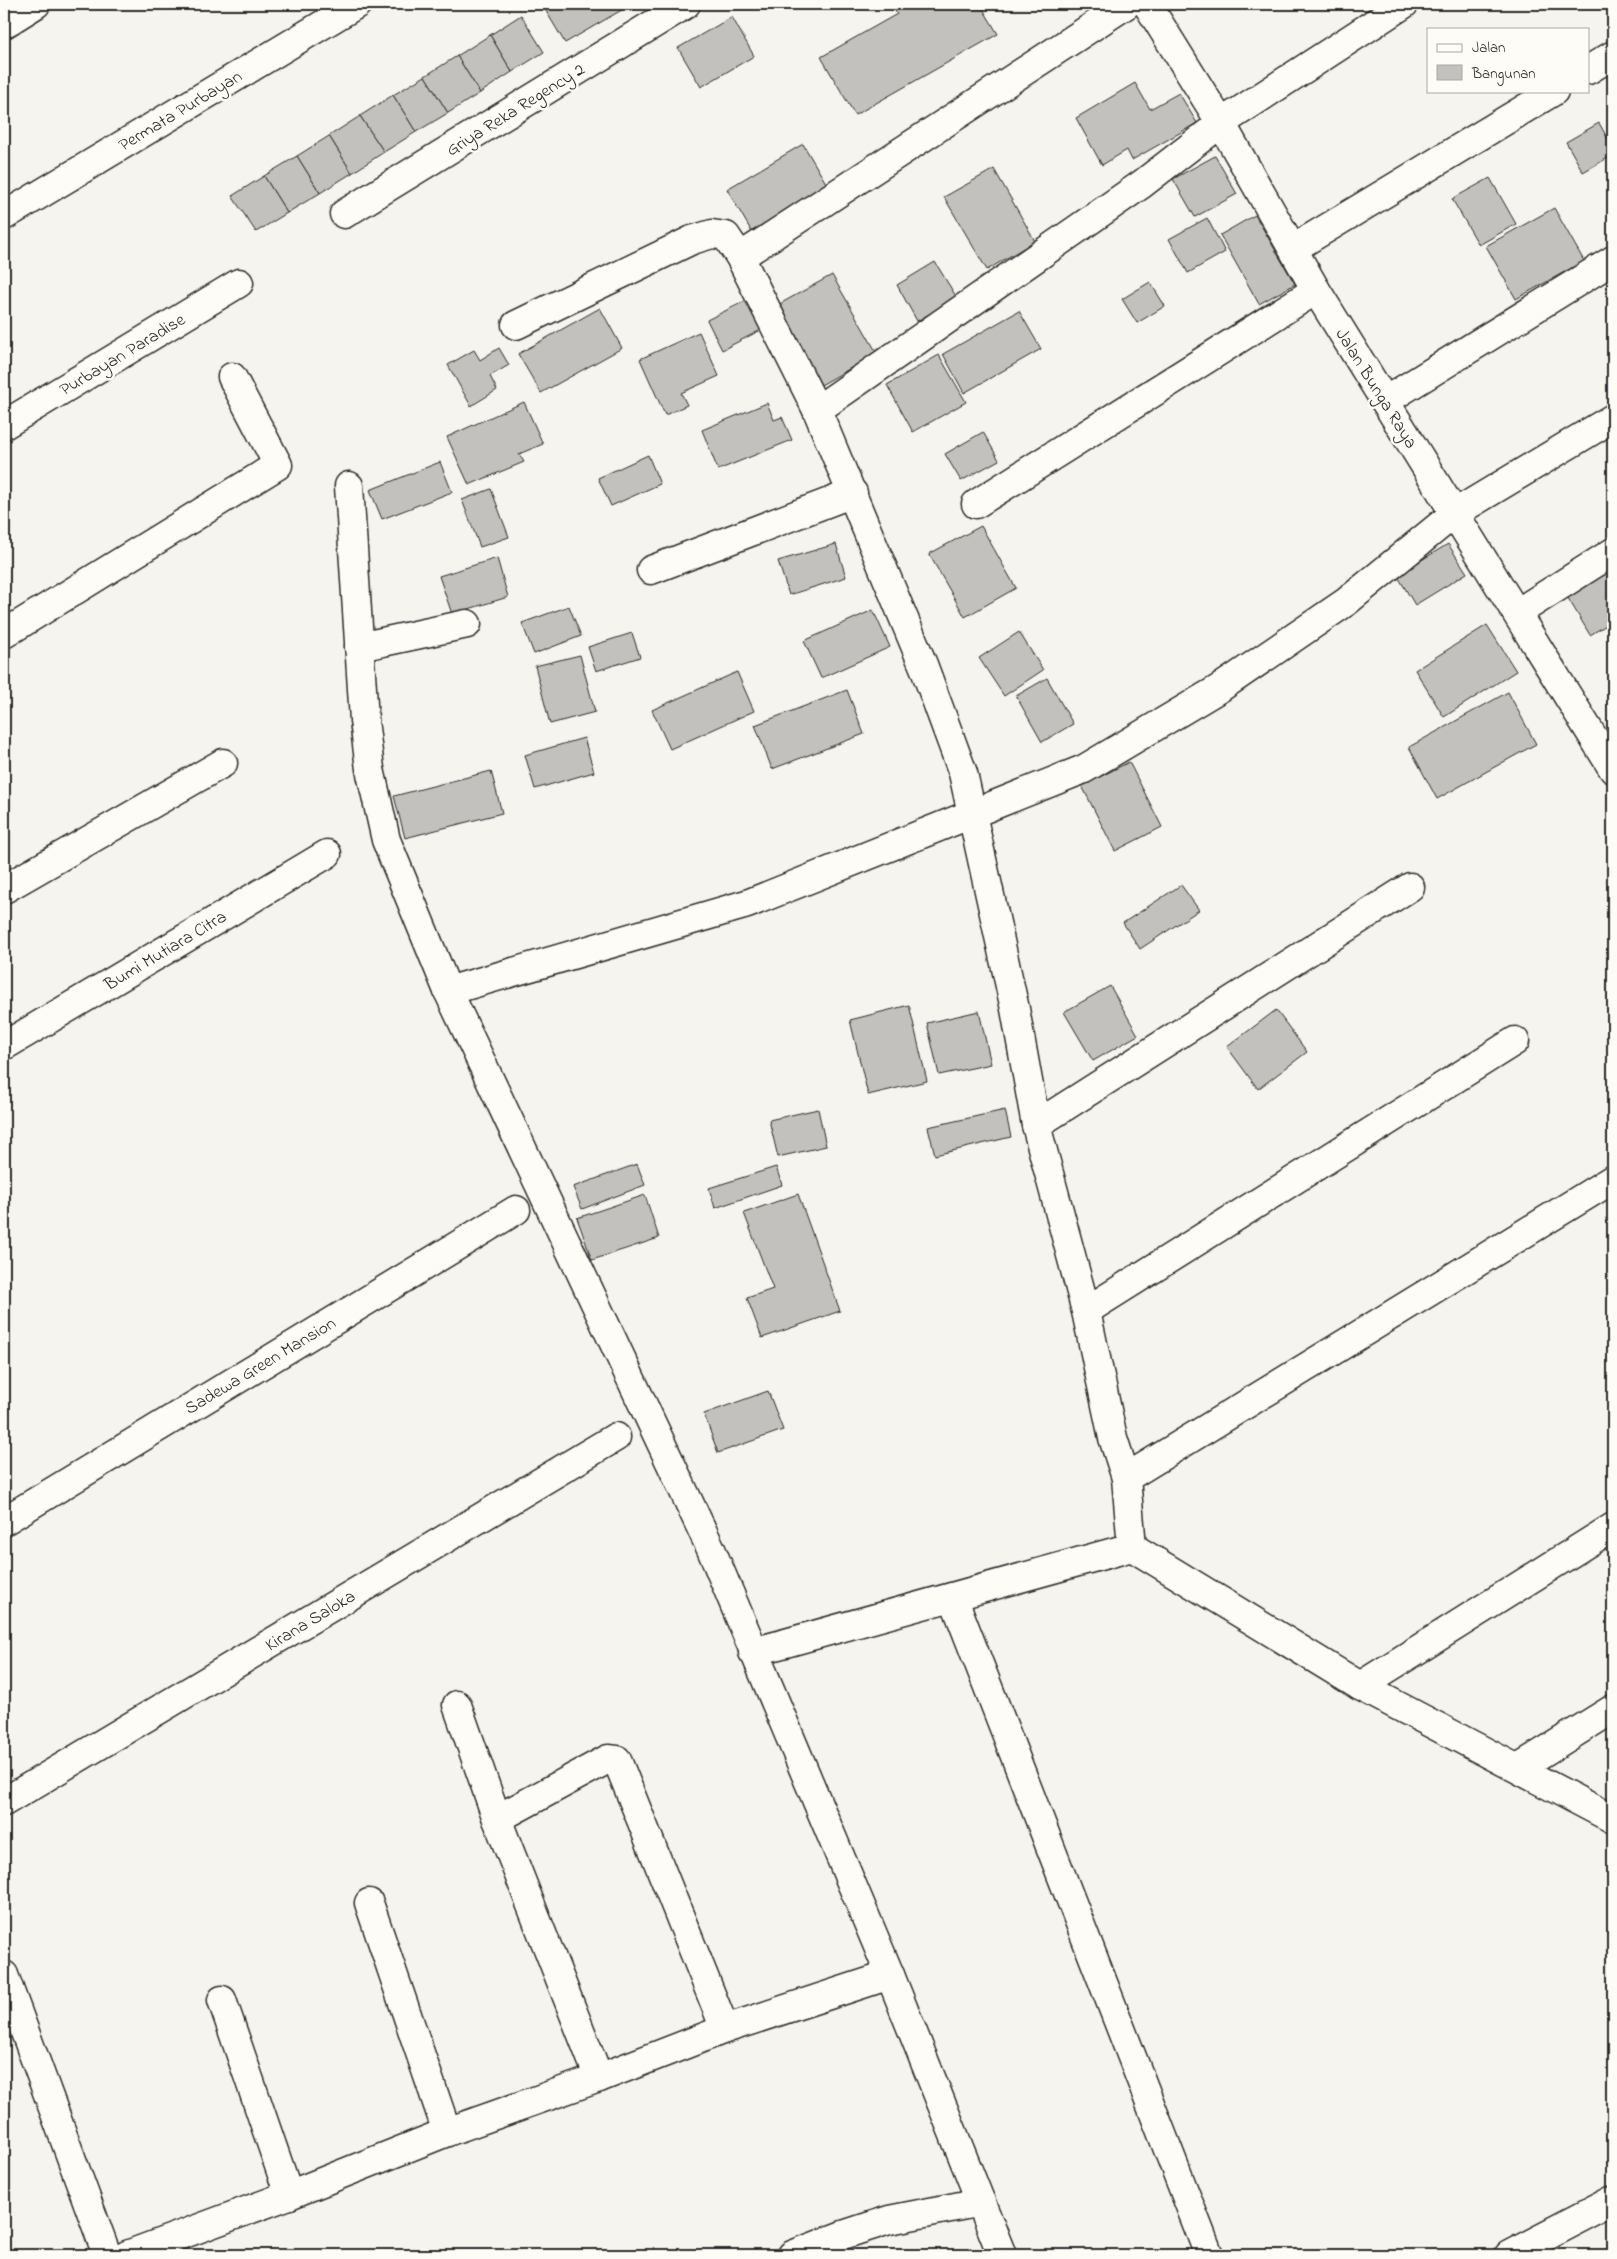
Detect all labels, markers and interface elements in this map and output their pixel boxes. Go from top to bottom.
legend [1427,28,1590,92]
text: Jalan [1472,37,1505,59]
street label: Griya Reka Regency 2 [442,58,591,165]
text: Bangunan [1471,63,1536,86]
street label: Permata Purbayan [114,64,248,159]
street label: Purbayan Paradise [55,307,192,404]
street label: Jalan Bunga Raya [1327,324,1423,455]
street label: Bumi Mutiara Citra [99,905,232,999]
street label: Sadewa Green Mansion [181,1311,342,1422]
street label: Kirana Saloka [261,1585,361,1659]

